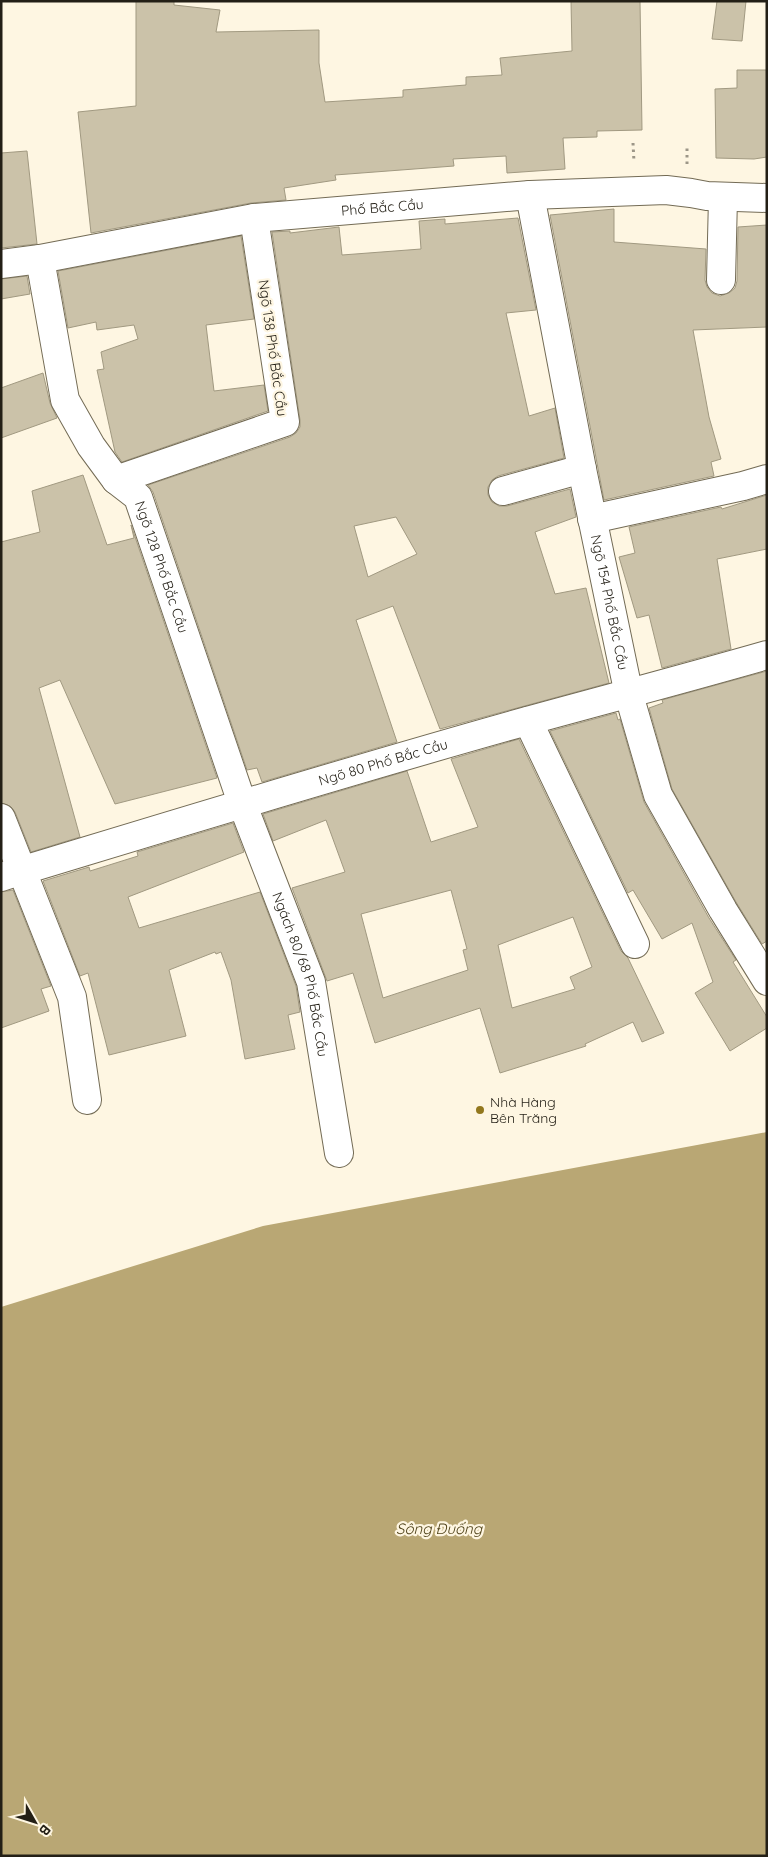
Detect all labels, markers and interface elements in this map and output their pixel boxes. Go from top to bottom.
street label: Phố Bắc Cầu [340,195,424,220]
street label: Ngõ 138 Phố Bắc Cầu [254,279,292,417]
street label: Ngõ 128 Phố Bắc Cầu [131,499,193,635]
street label: Ngõ 154 Phố Bắc Cầu [587,533,633,672]
street label: Ngõ 80 Phố Bắc Cầu [316,735,450,790]
street label: Ngách 80/68 Phố Bắc Cầu [268,889,332,1058]
place label: Nhà Hàng Bên Trăng [490,1093,557,1127]
marker: Nhà Hàng Bên Trăng [474,1104,486,1116]
water label: Sông Đuống [396,1519,484,1538]
north arrow [10,1797,60,1847]
text: B [35,1821,55,1839]

